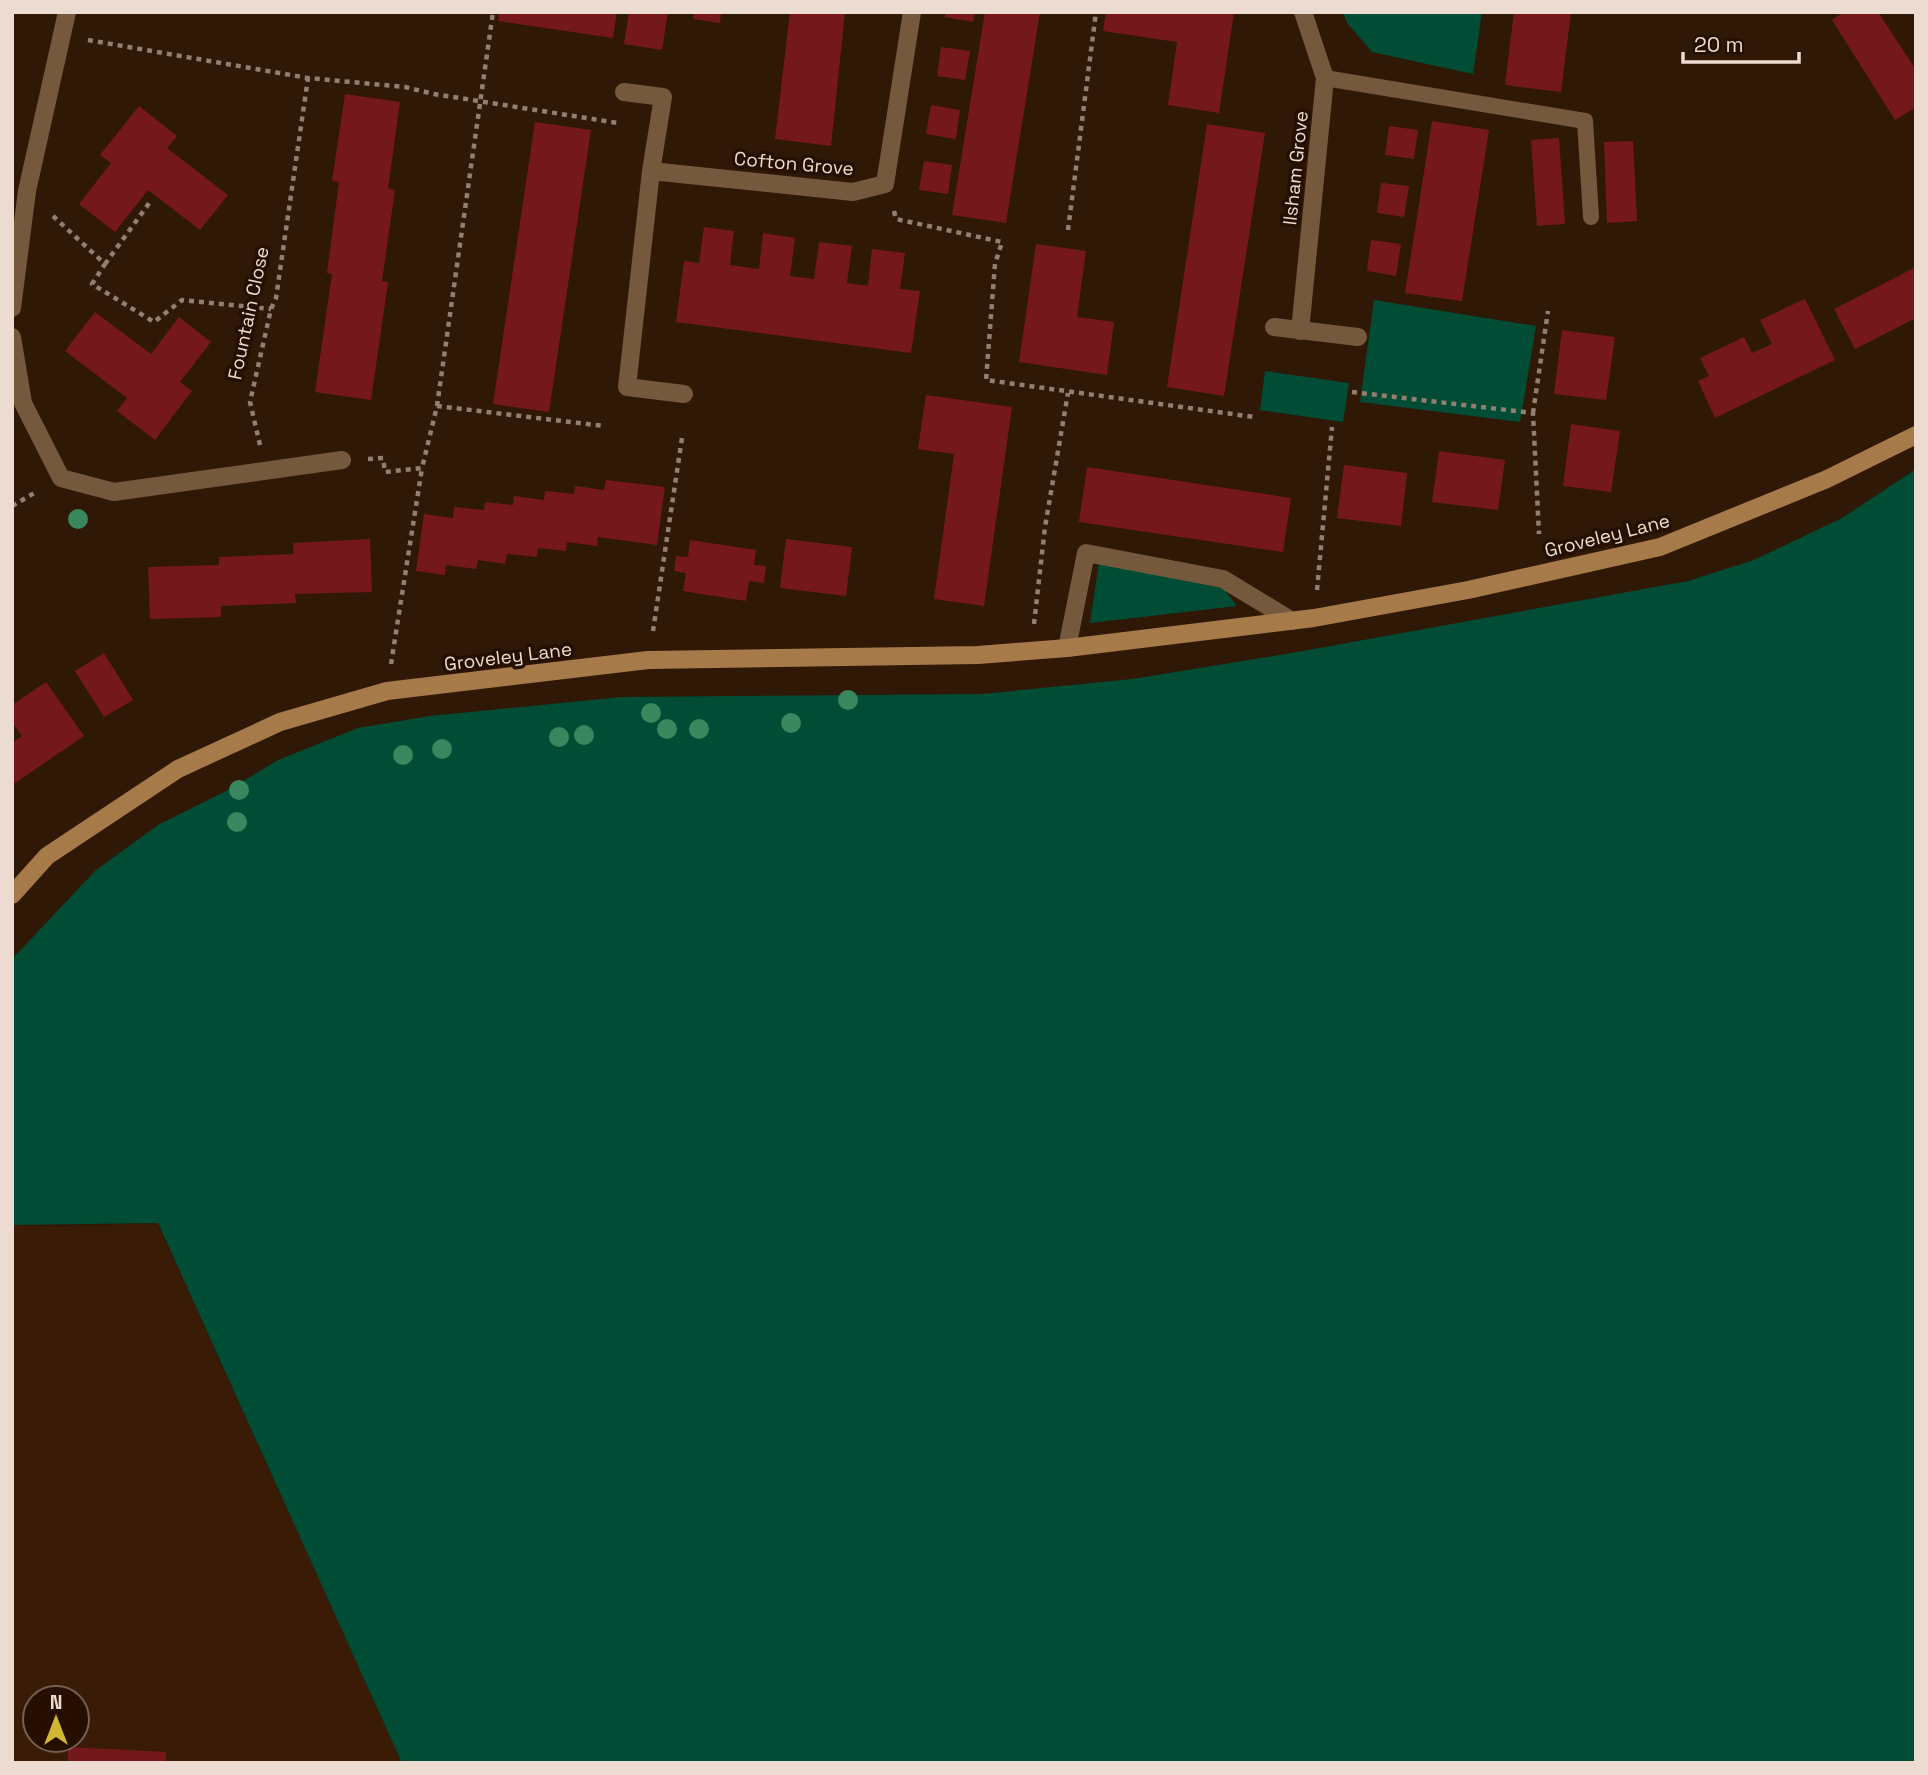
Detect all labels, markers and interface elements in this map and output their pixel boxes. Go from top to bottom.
scale bar [1683,21,1798,65]
text: 20 m [1694,31,1744,58]
street label: Ilsham Grove [1277,110,1314,227]
street label: Cofton Grove [733,146,855,181]
street label: Fountain Close [222,244,275,382]
street label: Groveley Lane [1542,508,1672,563]
street label: Groveley Lane [443,636,573,677]
north arrow [21,1684,91,1754]
text: N [50,1690,62,1715]

